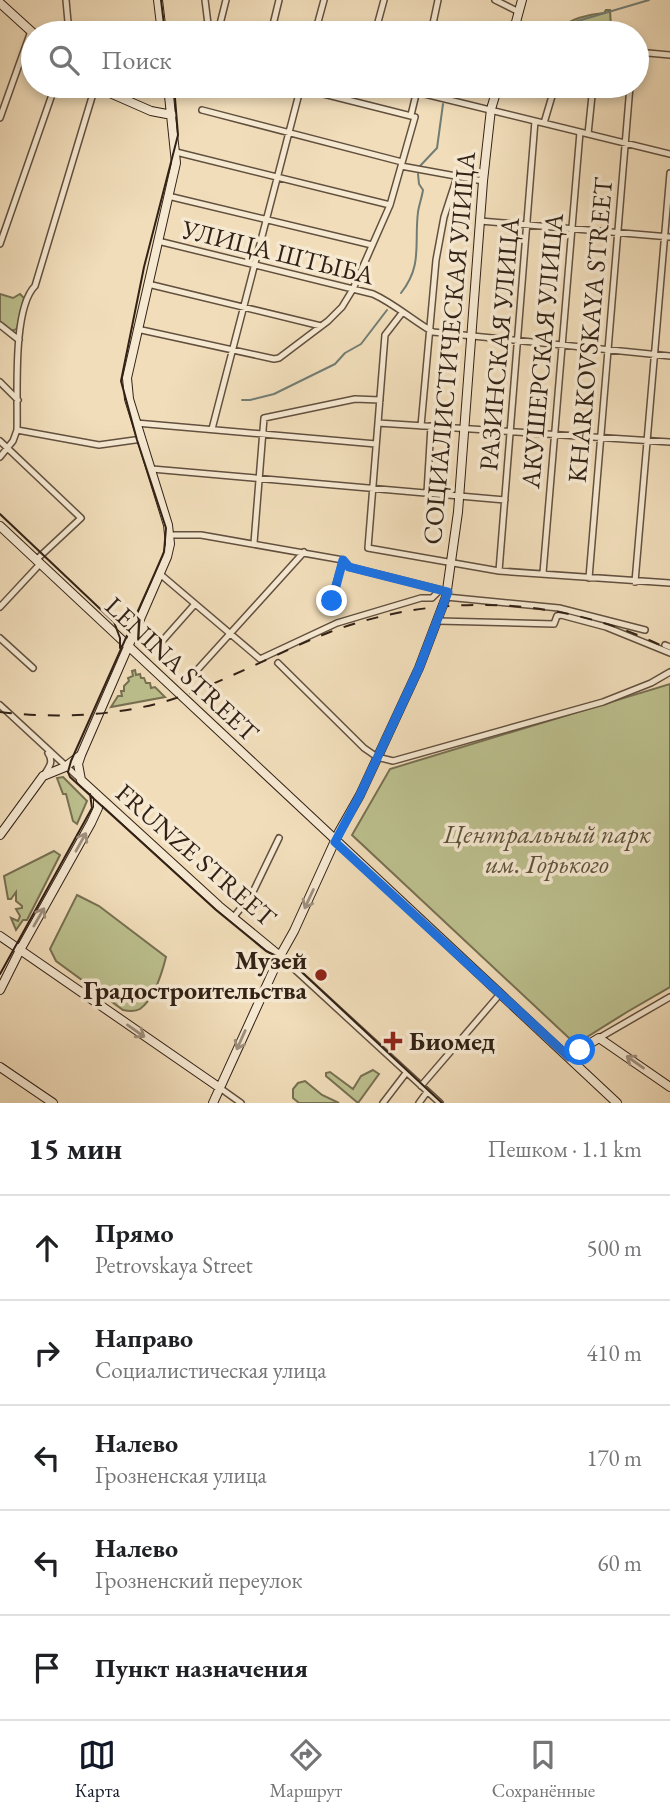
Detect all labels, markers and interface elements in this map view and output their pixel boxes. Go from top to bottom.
search box [21,21,649,98]
icon: search [45,41,83,79]
text: Поиск [101,43,172,77]
street label: СОЦИАЛИСТИЧЕСКАЯ УЛИЦА [415,149,483,546]
street label: KHARKOVSKAYA STREET [560,175,620,484]
street label: УЛИЦА ШТЫБА [177,211,379,293]
street label: АКУШЕРСКАЯ УЛИЦА [513,211,571,491]
street label: РАЗИНСКАЯ УЛИЦА [471,215,527,472]
route end [316,585,347,616]
street label: LENINA STREET [98,589,266,749]
street label: FRUNZE STREET [109,776,284,934]
park label: Центральный парк им. Горького [442,817,651,881]
one-way arrow [74,832,88,852]
one-way arrow [301,888,315,909]
one-way arrow [32,908,46,928]
place label: Музей Градостроительства [83,943,308,1007]
marker: Музей Градостроительства [313,967,329,983]
one-way arrow [126,1023,145,1038]
place label: Биомед [409,1024,495,1058]
one-way arrow [234,1029,247,1050]
marker: Биомед [383,1031,403,1051]
route start [564,1034,595,1065]
one-way arrow [626,1055,645,1069]
text: 15 мин [28,1129,122,1168]
text: Пешком · 1.1 km [488,1134,642,1164]
text: Прямо [95,1216,174,1250]
icon: ahead [28,1229,66,1267]
text: 500 m [586,1233,642,1263]
text: Petrovskaya Street [95,1250,253,1280]
text: Направо [95,1321,193,1355]
icon: right [28,1334,66,1372]
text: 410 m [586,1338,642,1368]
text: Социалистическая улица [95,1355,326,1385]
text: Налево [95,1426,178,1460]
icon: left [28,1439,66,1477]
text: 170 m [586,1443,642,1473]
text: Грозненская улица [95,1460,267,1490]
text: Налево [95,1531,178,1565]
icon: left [28,1544,66,1582]
text: 60 m [597,1548,642,1578]
text: Грозненский переулок [95,1565,303,1595]
icon: arrive [28,1649,66,1687]
text: Пункт назначения [95,1651,308,1685]
tab: Карта [75,1736,120,1803]
tab: Маршрут [269,1736,342,1803]
tab: Сохранённые [492,1736,595,1803]

